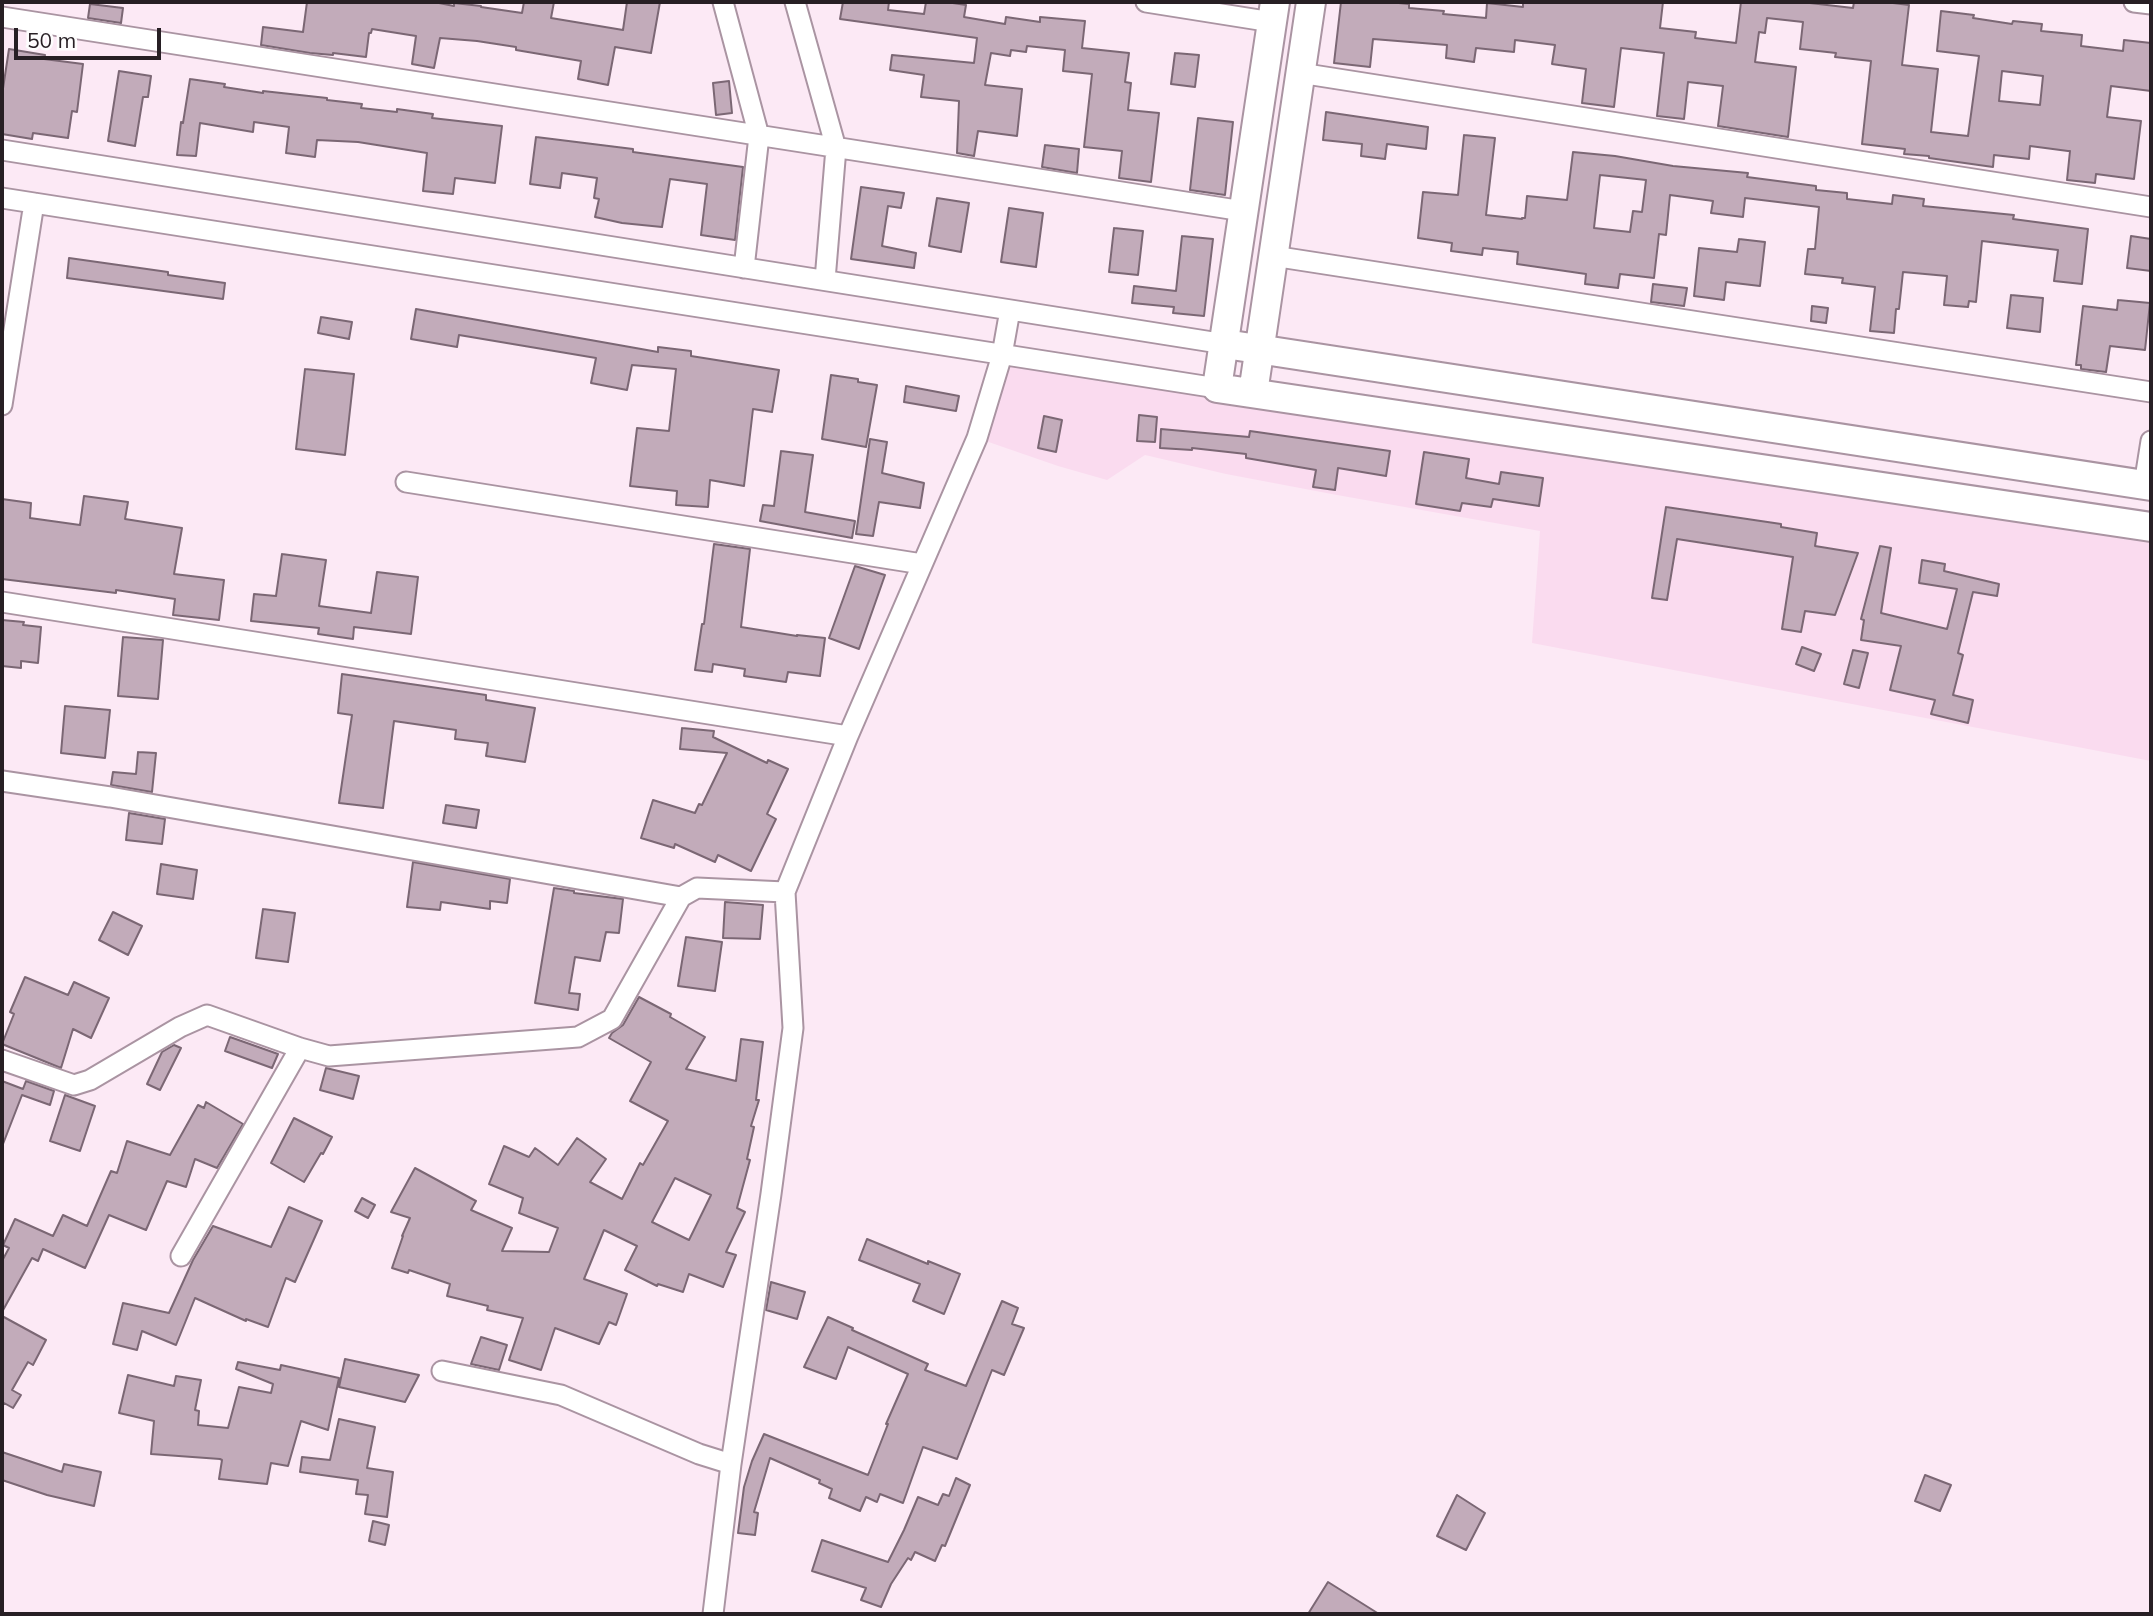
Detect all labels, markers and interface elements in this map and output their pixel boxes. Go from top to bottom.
scale bar [18,14,164,58]
text: 50 m [27,27,76,53]

